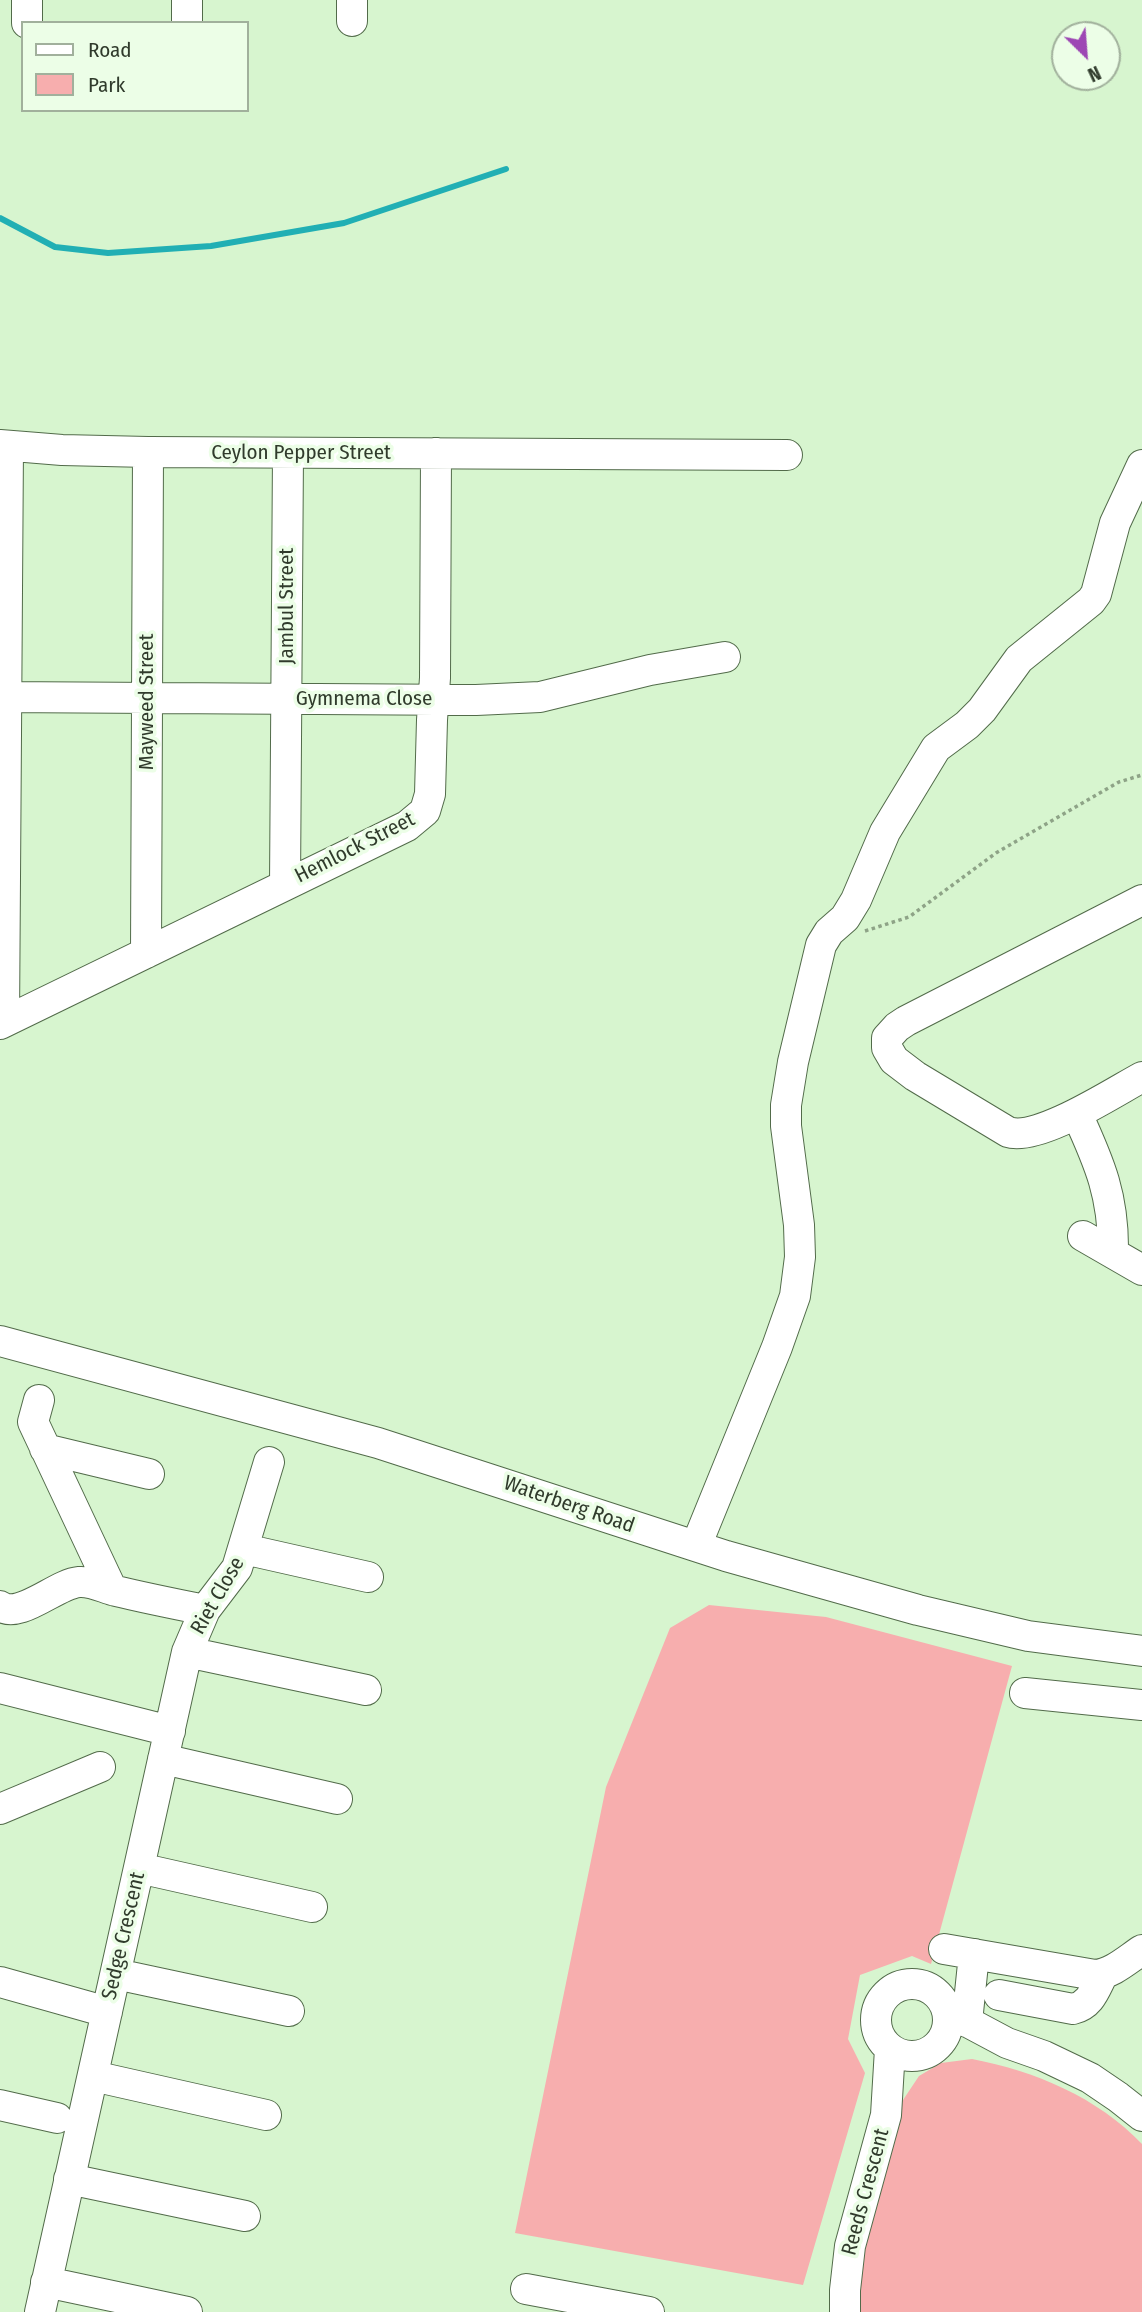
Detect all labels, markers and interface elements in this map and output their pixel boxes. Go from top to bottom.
legend [21,21,248,112]
north arrow [1051,21,1121,91]
text: Road [88,37,132,63]
text: N [1084,61,1104,86]
text: Park [88,72,125,98]
street label: Ceylon Pepper Street [211,440,391,466]
street label: Jambul Street [274,548,300,664]
street label: Mayweed Street [134,634,160,770]
street label: Gymnema Close [296,686,432,712]
street label: Hemlock Street [291,807,419,889]
street label: Waterberg Road [500,1471,638,1539]
street label: Riet Close [186,1553,250,1639]
street label: Sedge Crescent [97,1870,151,2002]
street label: Reeds Crescent [837,2126,895,2258]

